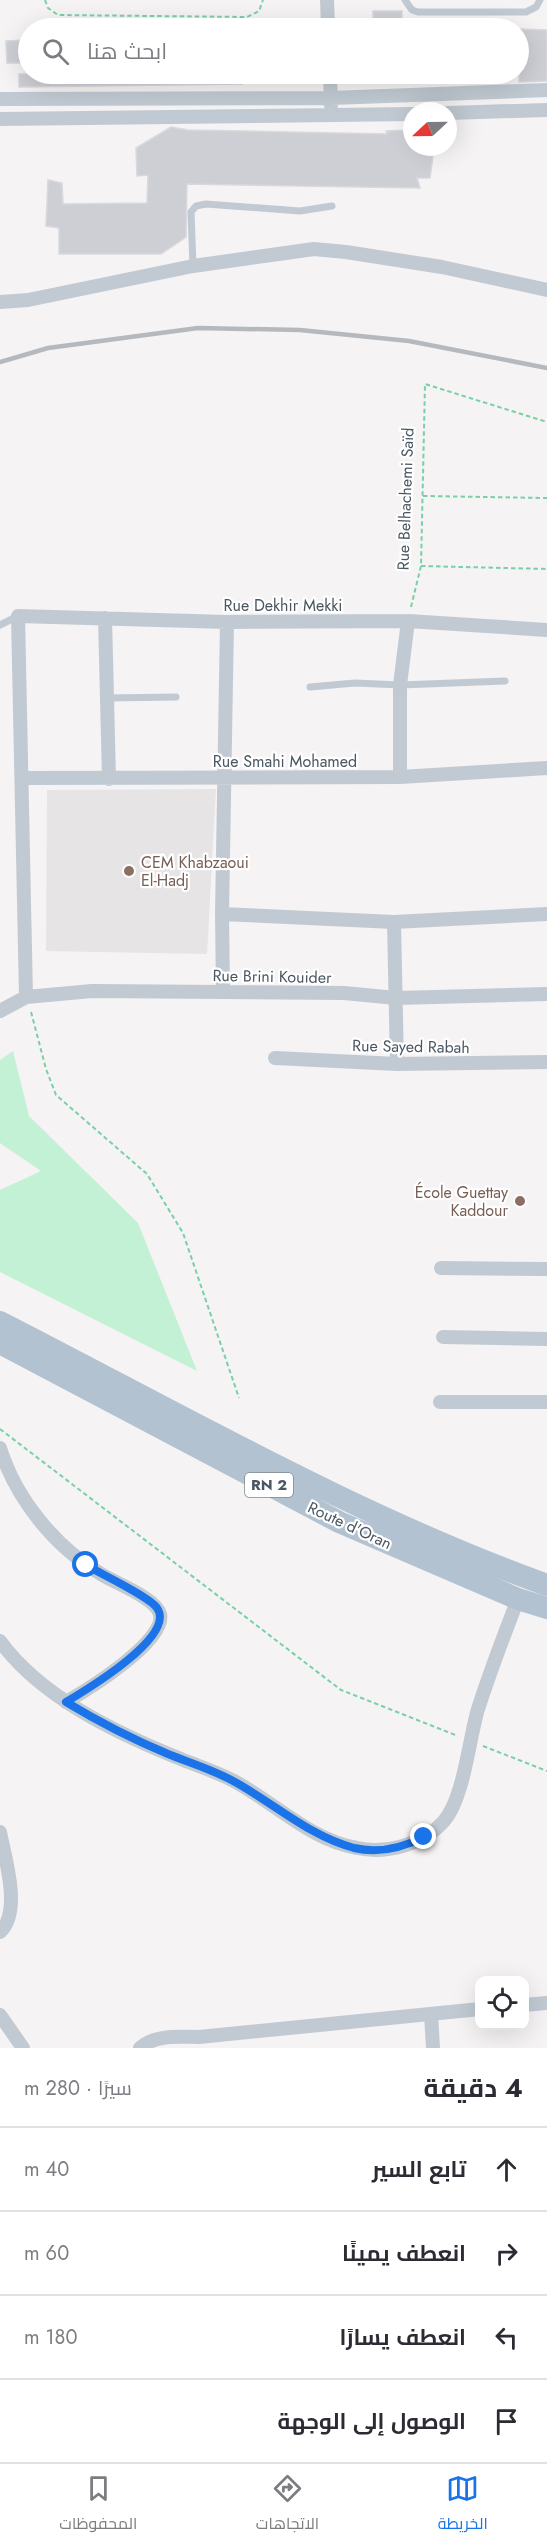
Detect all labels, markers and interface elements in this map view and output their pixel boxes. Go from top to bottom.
search box [18,18,529,84]
icon: search [39,35,72,68]
text: ابحث هنا [87,35,167,67]
north arrow [403,102,457,156]
street label: Rue Belhachemi Saïd [392,427,419,571]
street label: Rue Dekhir Mekki [224,594,342,617]
street label: Rue Smahi Mohamed [213,750,357,773]
place label: CEM Khabzaoui El-Hadj [141,851,249,892]
marker: CEM Khabzaoui El-Hadj [122,864,136,878]
street label: Rue Brini Kouider [212,964,332,989]
street label: Rue Sayed Rabah [352,1034,470,1059]
place label: École Guettay Kaddour [415,1181,509,1222]
marker: École Guettay Kaddour [513,1194,527,1208]
road number: RN 2 [245,1473,293,1497]
street label: Route d'Oran [304,1496,396,1555]
route start [72,1551,98,1577]
route end [410,1823,436,1849]
map controls [475,1976,529,2030]
button: locate [475,1976,529,2030]
text: 4 دقيقة [424,2069,523,2107]
text: سيرًا · 280 m [24,2074,132,2103]
text: تابع السير [372,2153,466,2185]
icon: ahead [490,2153,523,2186]
text: 40 m [24,2155,69,2184]
text: انعطف يمينًا [342,2237,466,2269]
icon: right [490,2237,523,2270]
text: 60 m [24,2239,69,2268]
text: انعطف يسارًا [339,2321,466,2353]
icon: left [490,2321,523,2354]
text: 180 m [24,2323,78,2352]
text: الوصول إلى الوجهة [278,2405,466,2437]
icon: arrive [490,2405,523,2438]
tab: المحفوظات [59,2472,137,2538]
tab: الاتجاهات [256,2472,319,2538]
tab: الخريطة [438,2472,488,2538]

